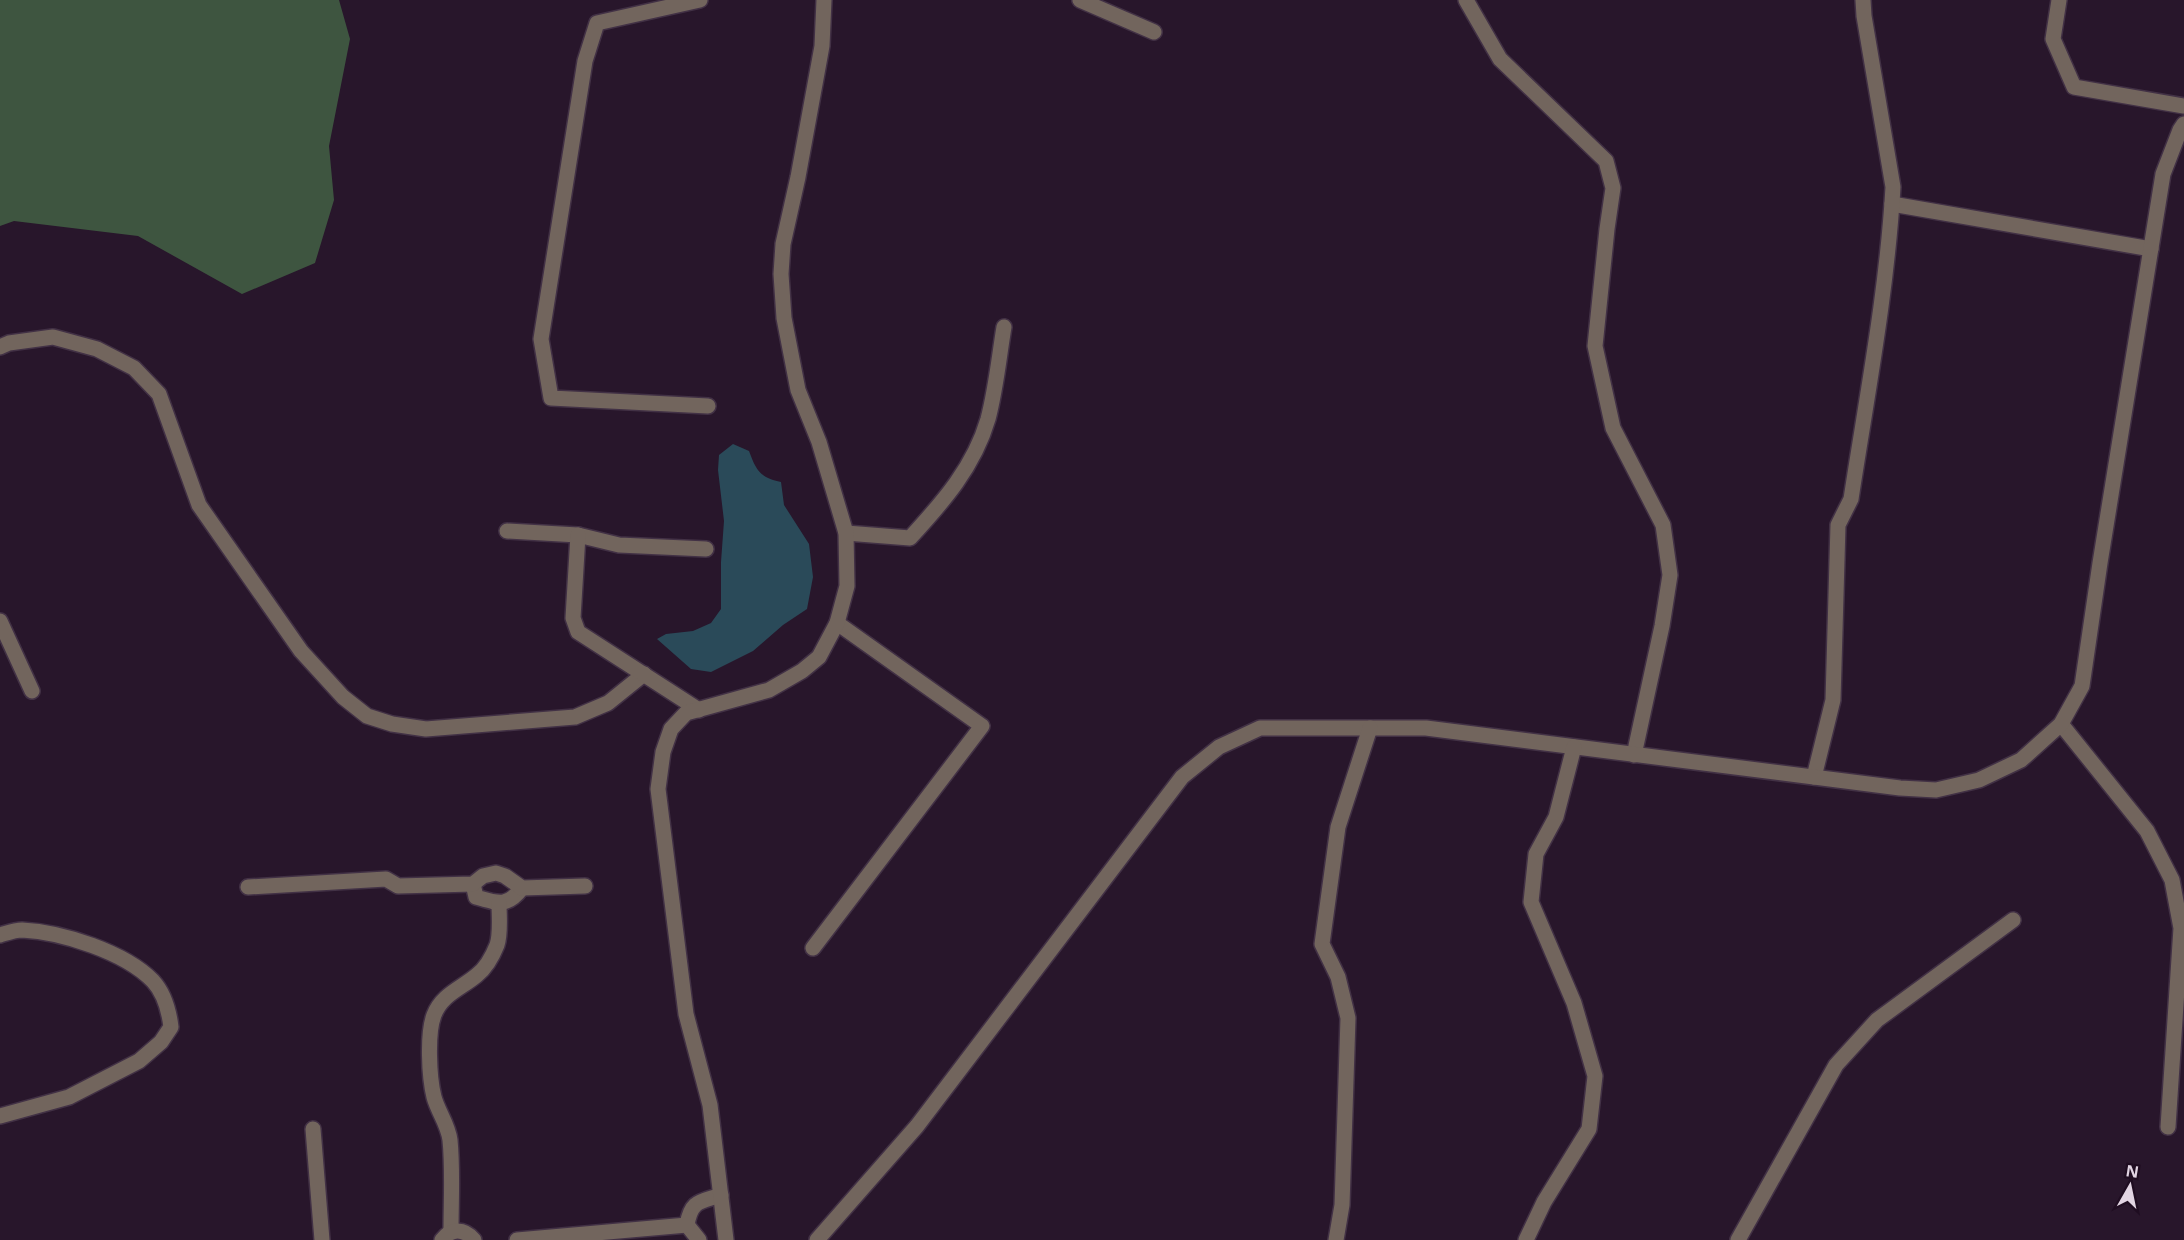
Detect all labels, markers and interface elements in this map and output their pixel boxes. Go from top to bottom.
north arrow [2100,1156,2160,1216]
text: N [2124,1159,2140,1183]

